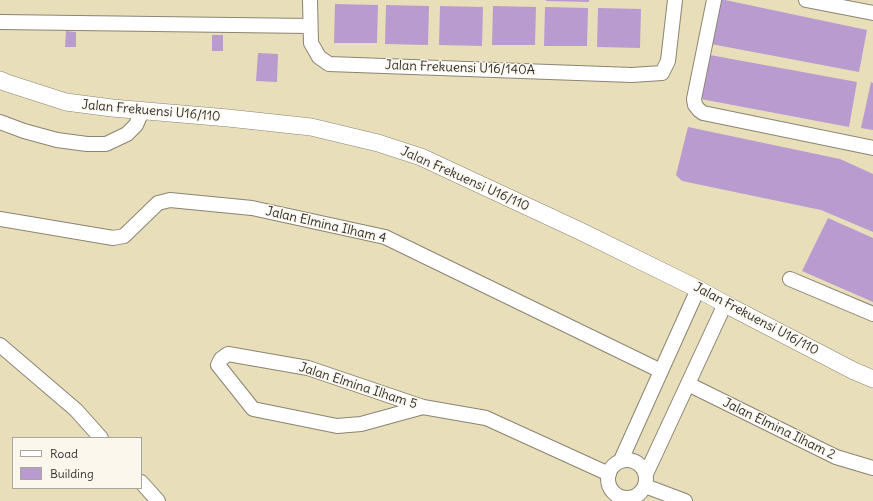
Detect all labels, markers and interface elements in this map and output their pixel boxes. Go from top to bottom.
street label: Jalan Frekuensi U16/140A [385,58,535,78]
street label: Jalan Frekuensi U16/110 [81,97,221,125]
street label: Jalan Frekuensi U16/110 [398,144,532,214]
street label: Jalan Elmina Ilham 4 [264,204,388,246]
street label: Jalan Frekuensi U16/110 [691,279,821,359]
street label: Jalan Elmina Ilham 5 [297,360,419,412]
street label: Jalan Elmina Ilham 2 [720,395,838,463]
legend [12,437,142,489]
text: Road [50,446,78,461]
text: Building [50,466,94,481]

